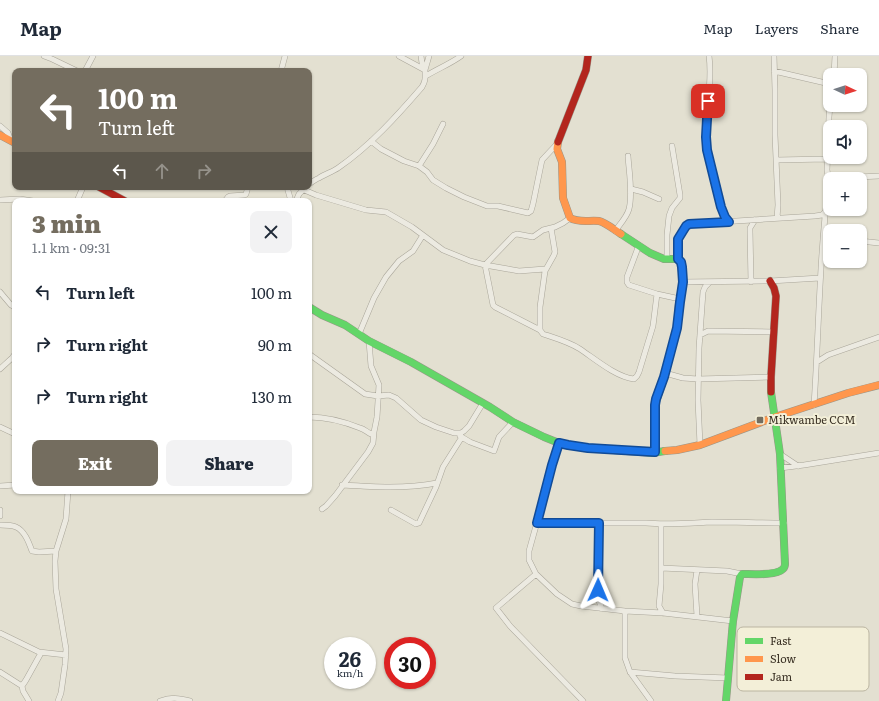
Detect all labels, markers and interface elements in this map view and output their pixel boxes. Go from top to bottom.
text: Map [20,14,62,42]
text: Map [703,18,733,38]
text: Layers [755,18,798,38]
text: Share [820,18,859,38]
north arrow [823,68,867,112]
map controls [823,68,867,268]
text: 100 m [98,76,178,118]
icon: left [32,84,84,136]
pin [691,84,725,118]
icon: arrive [697,90,719,112]
text: Turn left [98,114,175,141]
button: sound [823,120,867,164]
icon: left [109,160,131,182]
icon: ahead [151,160,173,182]
icon: right [193,160,215,182]
button: + [823,172,867,216]
text: 3 min [32,205,101,240]
button: close [250,211,292,253]
button: − [823,224,867,268]
text: 1.1 km · 09:31 [32,238,110,257]
icon: left [32,281,54,303]
text: Turn left [66,281,135,304]
text: 100 m [251,281,292,304]
icon: right [32,333,54,355]
text: Turn right [66,333,148,356]
text: 90 m [258,333,292,356]
icon: right [32,385,54,407]
text: Turn right [66,385,148,408]
text: 130 m [252,385,292,408]
place label: Mikwambe CCM [768,411,856,427]
marker: Mikwambe CCM [755,415,765,425]
button: Exit [32,440,158,486]
button: Share [166,440,292,486]
position arrow [577,569,619,611]
legend [737,627,869,691]
text: Fast [770,632,792,648]
speed limit sign: 30 [384,637,436,689]
text: 26 [339,643,361,673]
text: Slow [770,650,796,666]
text: km/h [337,665,363,680]
text: Jam [770,668,793,684]

